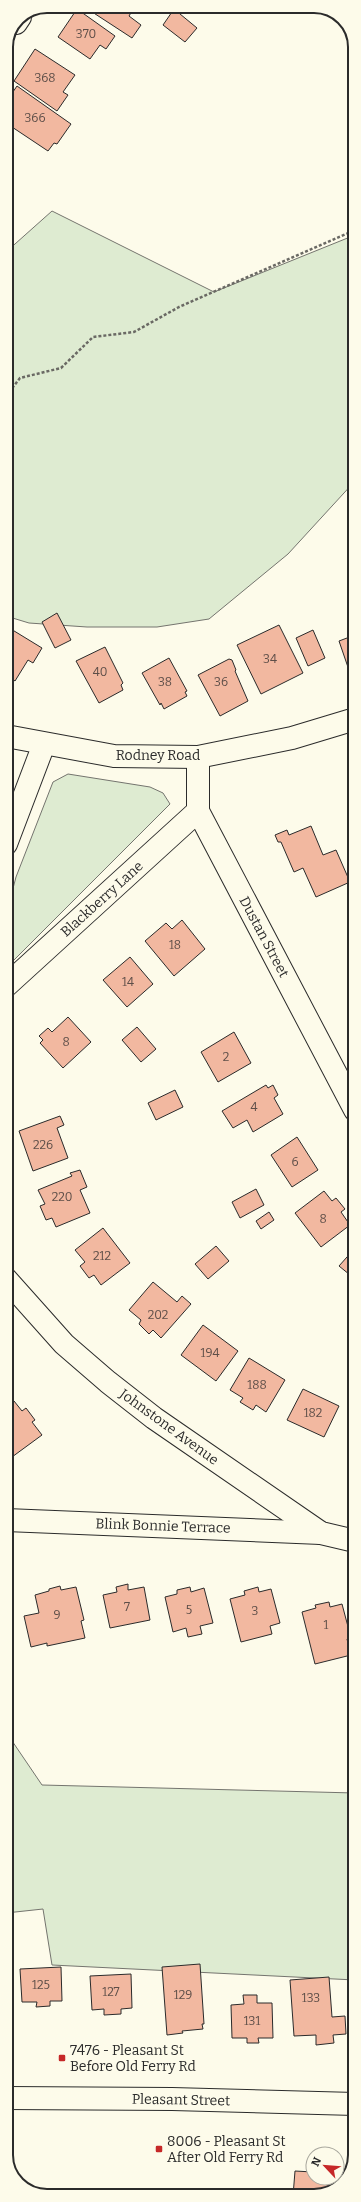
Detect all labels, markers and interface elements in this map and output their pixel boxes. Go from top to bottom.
house number: 370 [76,27,96,41]
house number: 368 [34,71,56,85]
house number: 366 [25,111,45,125]
house number: 34 [263,652,277,666]
house number: 40 [93,665,107,679]
house number: 38 [158,675,172,689]
house number: 36 [214,675,228,689]
street label: Rodney Road [116,747,200,764]
street label: Blackberry Lane [57,858,147,940]
street label: Dustan Street [236,894,292,980]
house number: 18 [169,938,181,952]
house number: 14 [122,975,134,989]
house number: 8 [62,1035,70,1049]
house number: 2 [223,1050,229,1064]
house number: 4 [250,1100,258,1114]
house number: 226 [33,1138,53,1152]
house number: 6 [291,1155,299,1169]
house number: 220 [52,1190,72,1204]
house number: 8 [319,1212,327,1226]
house number: 212 [93,1249,111,1263]
house number: 202 [148,1308,168,1322]
house number: 194 [201,1346,219,1360]
house number: 188 [247,1378,267,1392]
street label: Johnstone Avenue [115,1385,222,1469]
house number: 182 [304,1406,322,1420]
street label: Blink Bonnie Terrace [95,1515,231,1537]
house number: 7 [124,1600,130,1614]
house number: 5 [186,1603,192,1617]
house number: 3 [252,1604,259,1618]
house number: 9 [53,1608,61,1622]
house number: 1 [324,1618,329,1632]
house number: 125 [32,1978,50,1992]
house number: 127 [102,1985,120,1999]
house number: 129 [174,1988,192,2002]
house number: 133 [302,1991,320,2005]
house number: 131 [244,2014,260,2028]
place label: 7476 - Pleasant St Before Old Ferry Rd [70,2042,196,2075]
marker: 7476 - Pleasant St Before Old Ferry Rd [57,2053,67,2063]
street label: Pleasant Street [132,2091,230,2109]
place label: 8006 - Pleasant St After Old Ferry Rd [167,2133,285,2166]
marker: 8006 - Pleasant St After Old Ferry Rd [154,2144,164,2154]
north arrow [305,2146,345,2186]
text: N [309,2155,324,2169]

